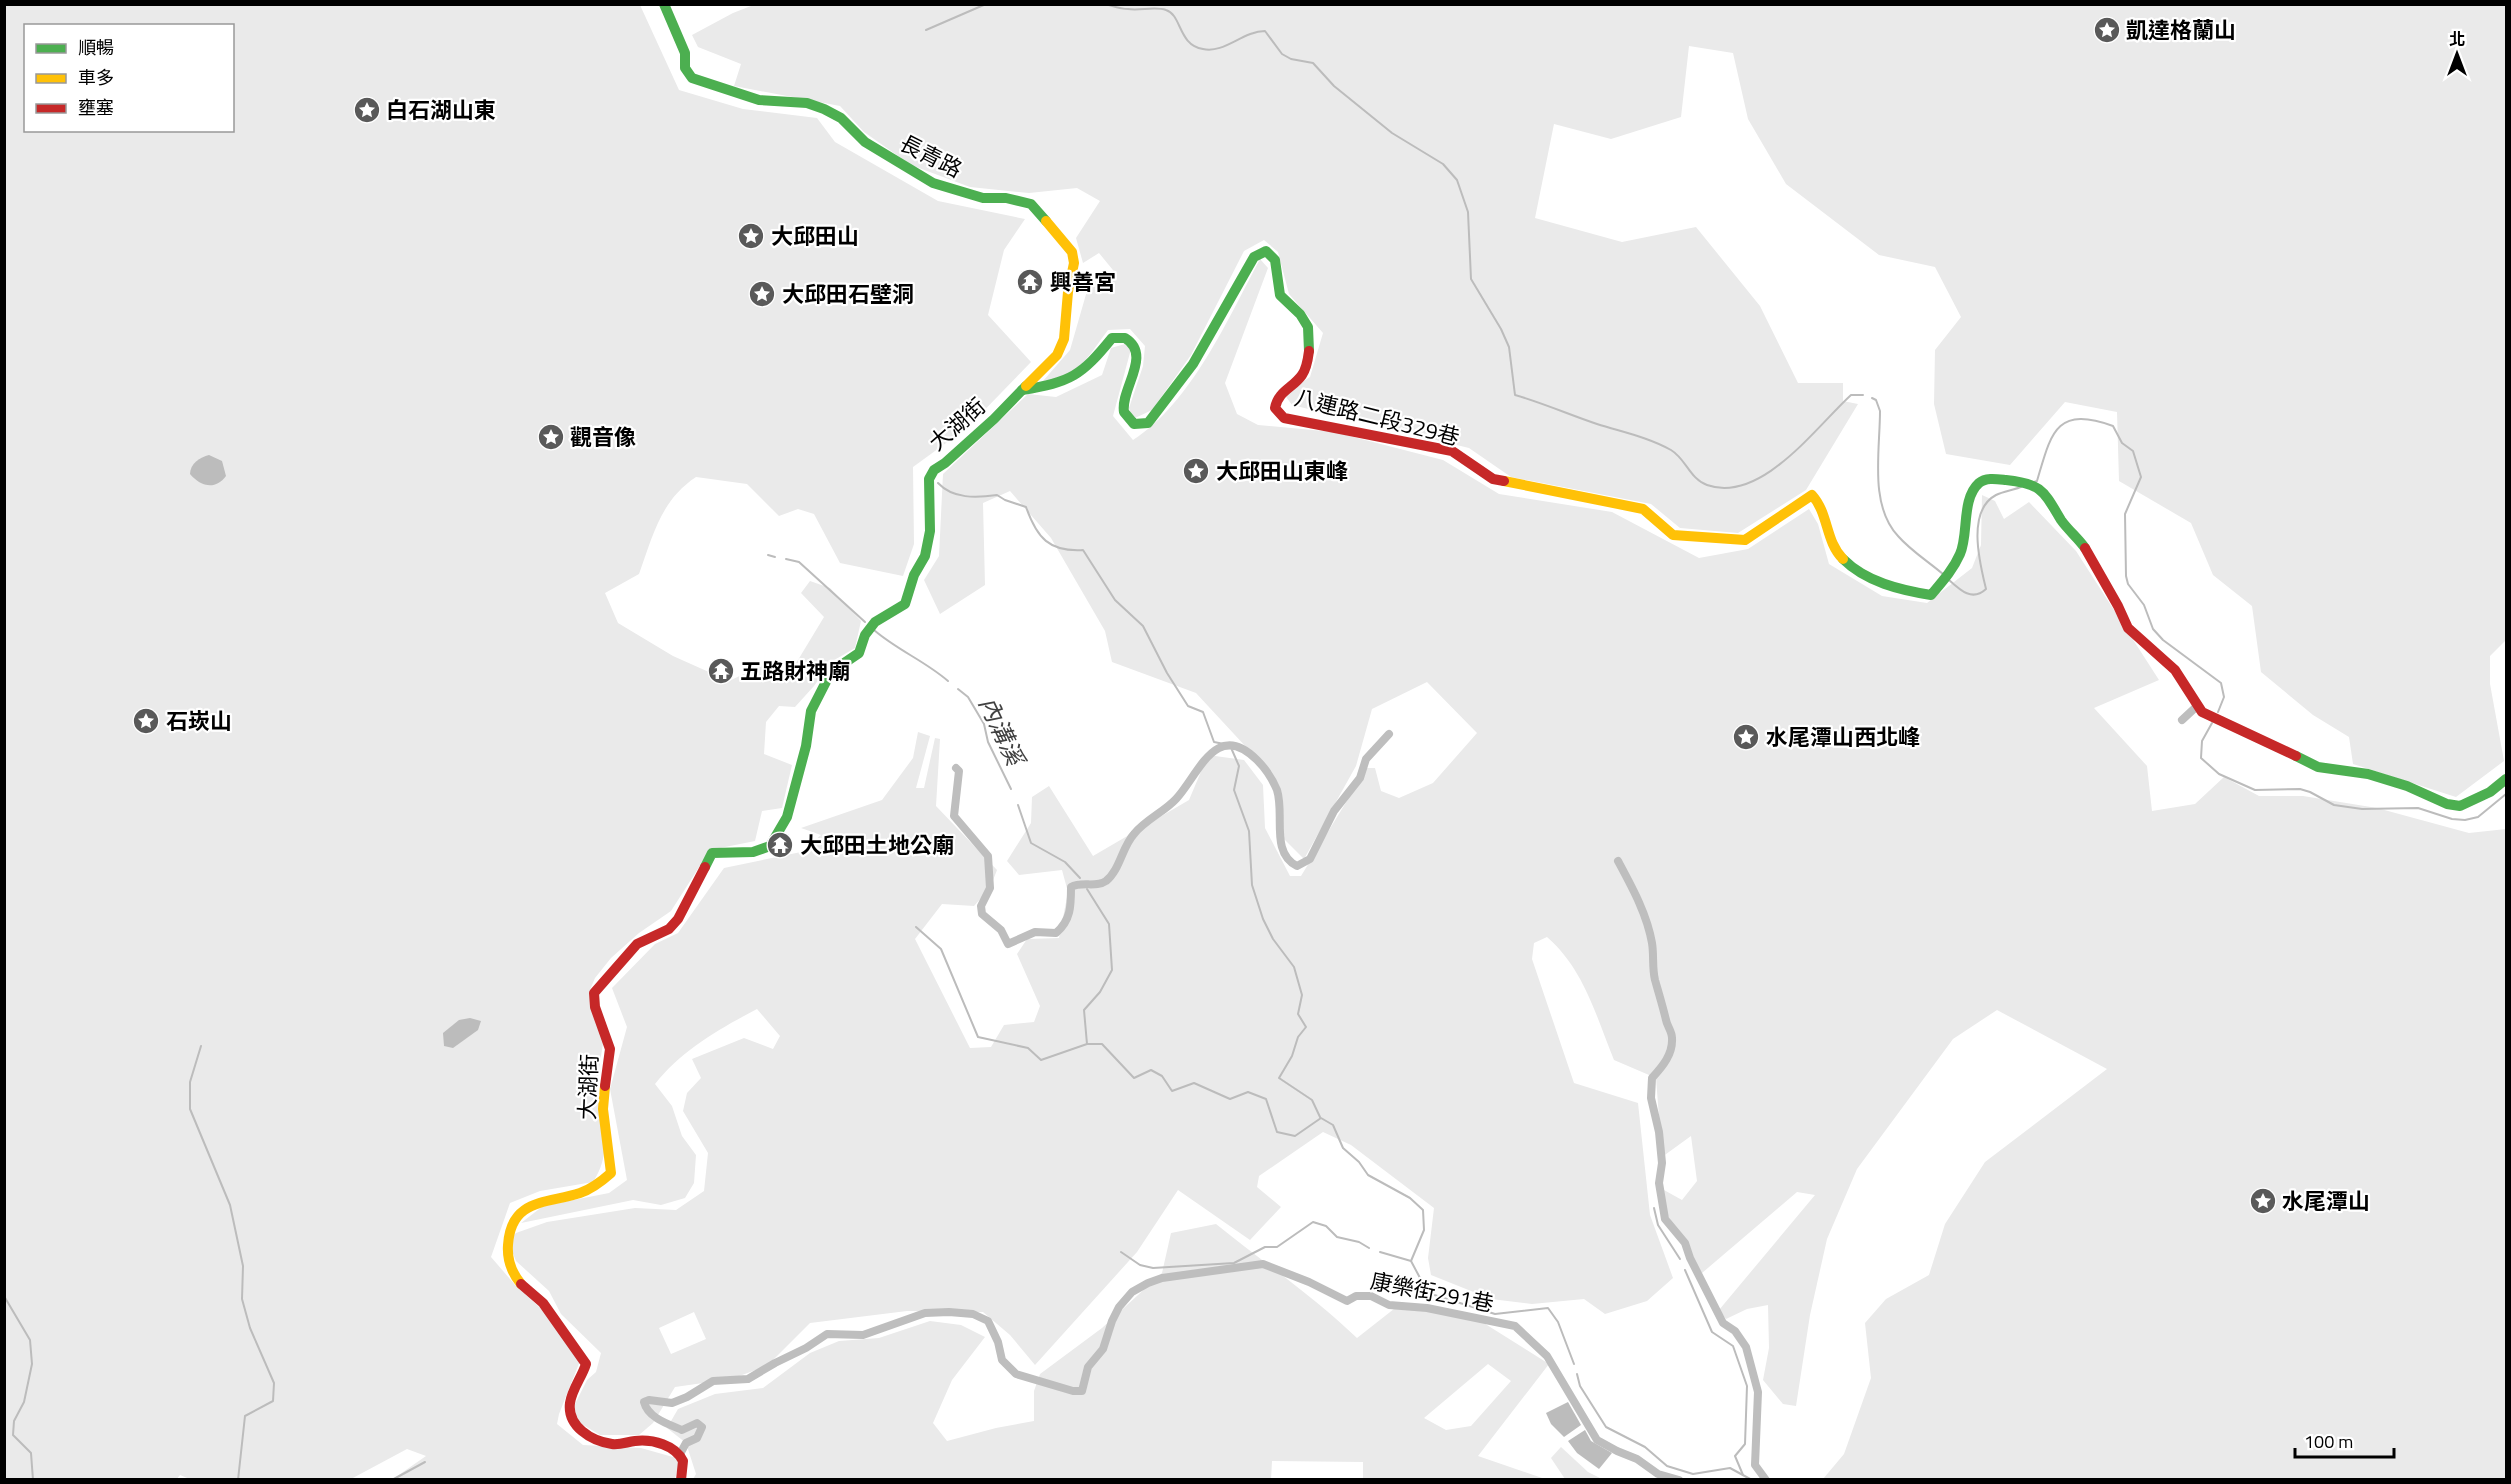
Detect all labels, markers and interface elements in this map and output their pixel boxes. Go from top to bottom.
place label: 凱達格蘭山 [2126,13,2236,47]
place icon: 凱達格蘭山 [2092,15,2122,45]
legend [24,24,234,132]
north arrow [2427,24,2487,84]
text: 北 [2449,27,2465,51]
text: 順暢 [78,34,114,61]
text: 車多 [78,64,114,91]
place label: 白石湖山東 [386,93,496,127]
text: 壅塞 [78,94,114,121]
place icon: 白石湖山東 [352,95,382,125]
street label: 長青路 [894,126,968,186]
place label: 大邱田山 [771,219,859,253]
place icon: 大邱田山 [736,221,766,251]
place label: 興善宮 [1050,265,1116,299]
temple icon: 興善宮 [1015,267,1045,297]
place label: 大邱田石壁洞 [782,277,914,311]
place icon: 大邱田石壁洞 [747,279,777,309]
street label: 八連路二段329巷 [1291,380,1463,454]
street label: 大湖街 [921,390,993,458]
place label: 觀音像 [570,420,636,454]
place icon: 觀音像 [536,422,566,452]
place label: 大邱田山東峰 [1216,454,1348,488]
place icon: 大邱田山東峰 [1181,456,1211,486]
place label: 五路財神廟 [740,654,850,688]
temple icon: 五路財神廟 [706,656,736,686]
water label: 內溝溪 [970,690,1035,774]
place label: 石崁山 [166,704,232,738]
place icon: 石崁山 [131,706,161,736]
place label: 水尾潭山西北峰 [1766,720,1920,754]
place icon: 水尾潭山西北峰 [1731,722,1761,752]
place label: 大邱田土地公廟 [800,828,954,862]
temple icon: 大邱田土地公廟 [765,830,795,860]
street label: 大湖街 [570,1053,606,1121]
place label: 水尾潭山 [2282,1184,2370,1218]
place icon: 水尾潭山 [2248,1186,2278,1216]
street label: 康樂街291巷 [1367,1263,1497,1321]
scale bar [2295,1421,2394,1459]
text: 100 m [2304,1428,2353,1455]

